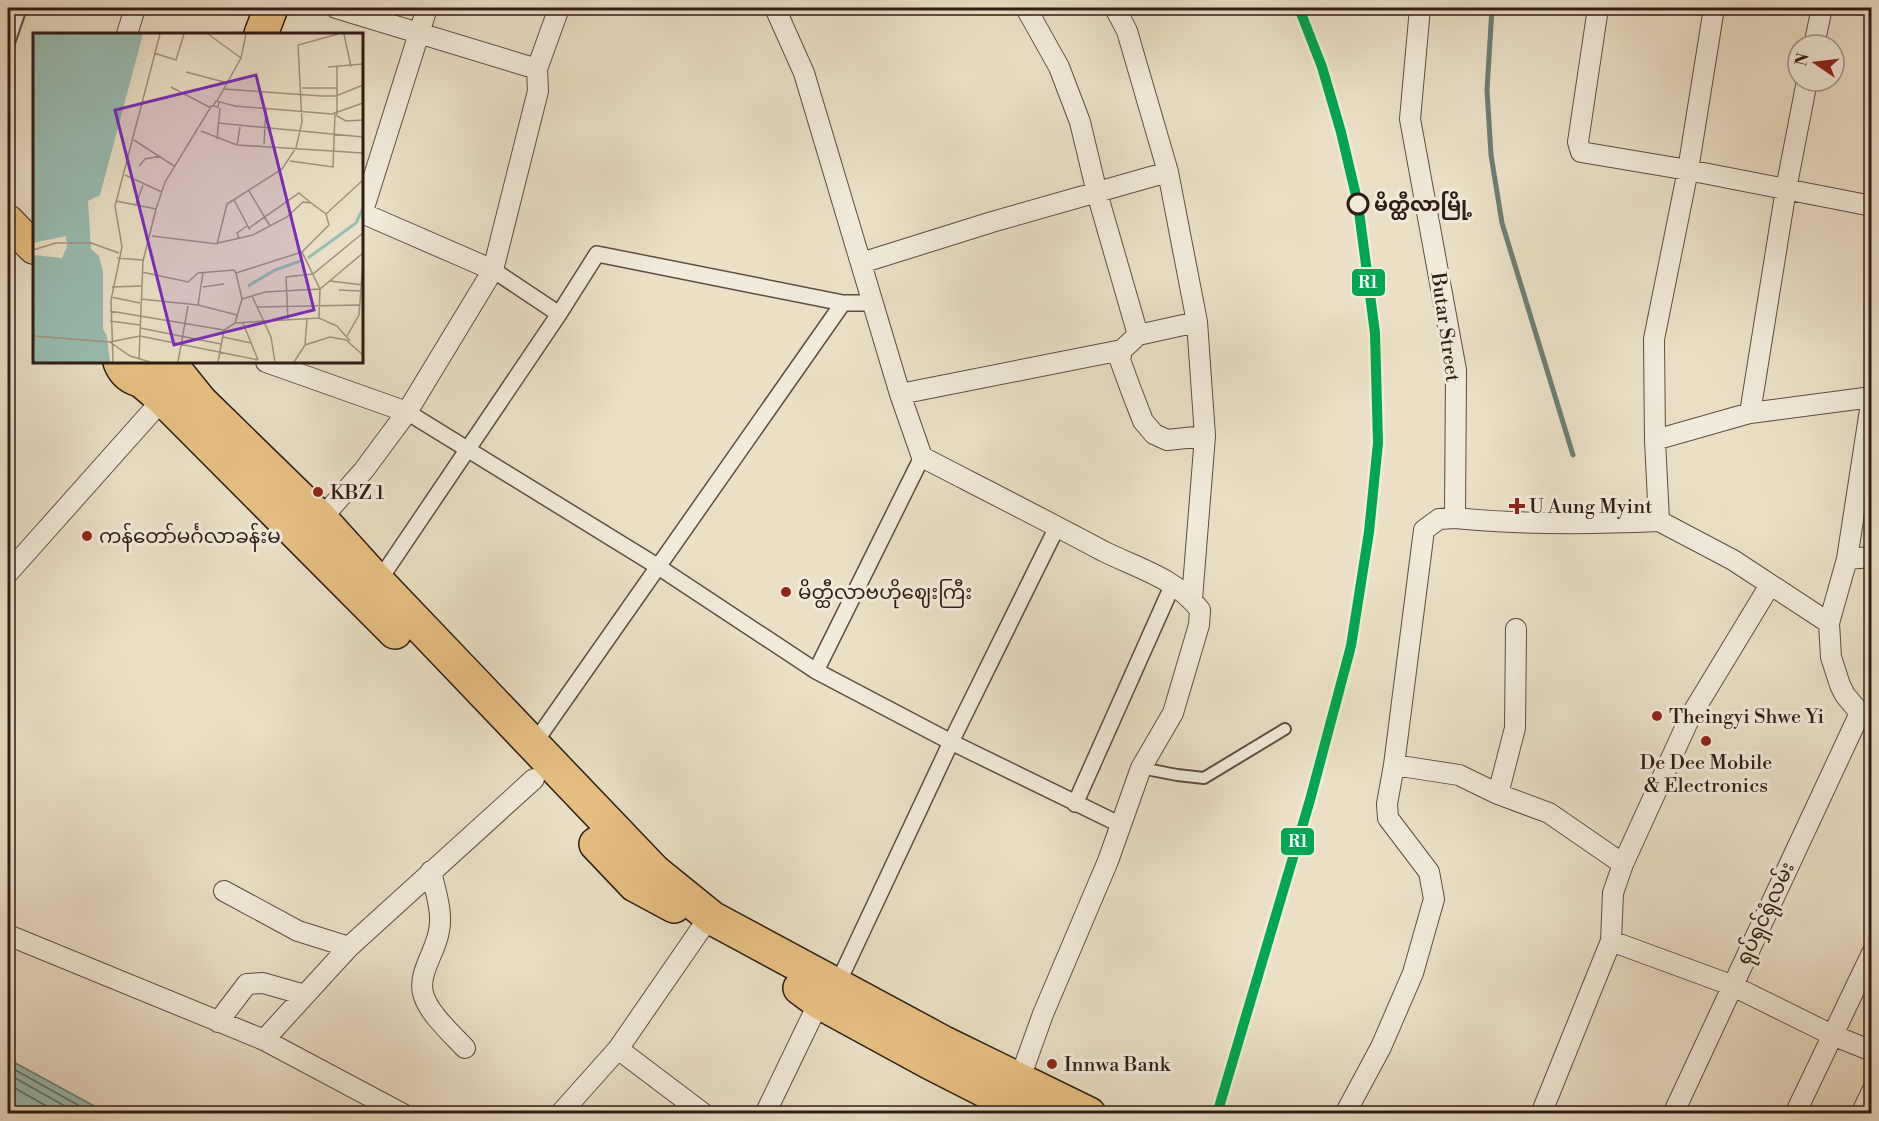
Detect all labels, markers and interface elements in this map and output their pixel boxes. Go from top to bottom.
inset map [33,33,363,363]
north arrow [1786,33,1846,93]
text: N [1791,51,1814,68]
place label: မိတ္ထီလာမြို့ [1374,191,1472,220]
marker: မိတ္ထီလာမြို့ [1347,193,1369,215]
line badge: R1 [1351,268,1386,297]
street label: Butar Street [1424,270,1465,383]
text: R1 [1358,273,1378,293]
place label: KBZ 1 [330,481,385,506]
marker: KBZ 1 [311,485,325,499]
place label: U Aung Myint [1529,495,1652,520]
marker: U Aung Myint [1510,499,1524,513]
place label: ကန်တော်မင်္ဂလာခန်းမ [99,522,281,552]
marker: ကန်တော်မင်္ဂလာခန်းမ [80,529,94,543]
place label: မိတ္ထီလာဗဟိုဈေးကြီး [798,578,972,609]
marker: မိတ္ထီလာဗဟိုဈေးကြီး [779,585,793,599]
place label: Theingyi Shwe Yi [1669,705,1825,730]
marker: Theingyi Shwe Yi [1650,709,1664,723]
marker: De Dee Mobile & Electronics [1699,734,1713,748]
place label: De Dee Mobile & Electronics [1640,751,1772,799]
line badge: R1 [1280,827,1315,856]
text: R1 [1288,832,1308,852]
street label: ရုပ်ရှင်ရုံလမ်း [1729,857,1804,970]
place label: Innwa Bank [1064,1053,1172,1078]
marker: Innwa Bank [1045,1057,1059,1071]

